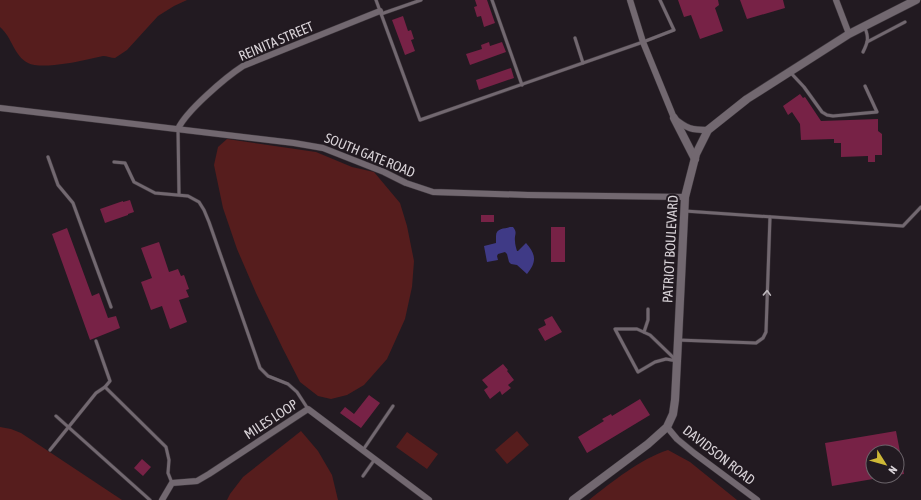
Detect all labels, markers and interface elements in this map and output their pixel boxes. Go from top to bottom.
street label: REINITA STREET [236,18,316,64]
street label: SOUTH GATE ROAD [322,130,418,180]
street label: PATRIOT BOULEVARD [659,194,681,303]
one-way arrow [763,290,772,296]
street label: MILES LOOP [241,396,301,442]
street label: DAVIDSON ROAD [680,422,758,488]
north arrow [865,444,905,484]
text: N [886,464,900,476]

